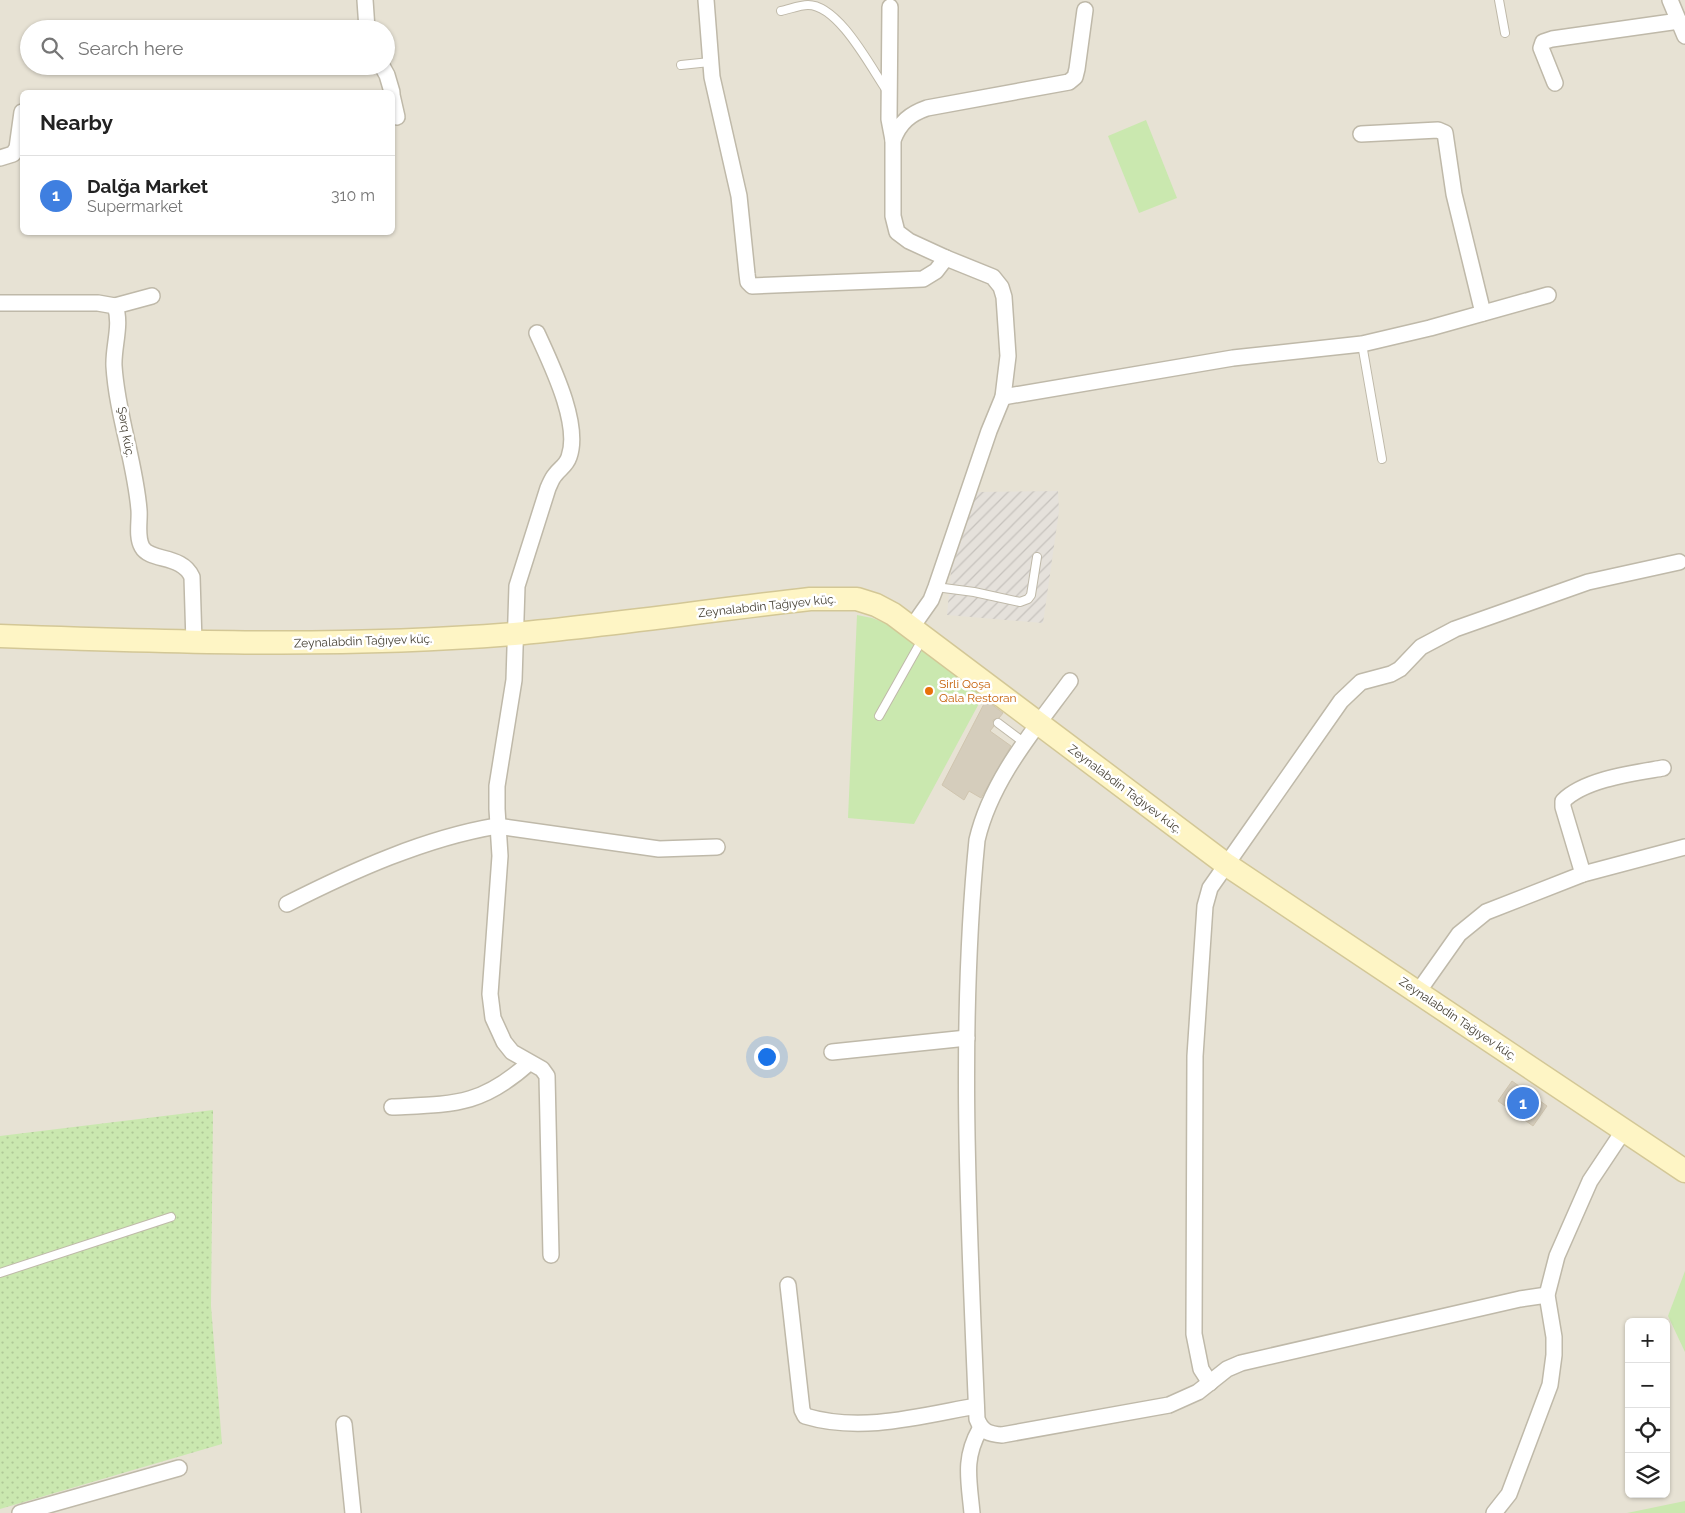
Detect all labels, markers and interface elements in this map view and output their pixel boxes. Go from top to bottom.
search box [20,20,395,75]
icon: search [38,34,66,62]
text: Search here [78,37,184,59]
text: Nearby [40,110,113,135]
text: Dalğa Market [87,175,208,197]
text: 1 [52,186,60,205]
text: 310 m [331,186,375,205]
text: Supermarket [87,197,183,216]
street label: Şərq küç. [115,406,137,458]
street label: Zeynalabdin Tağıyev küç. [697,592,837,620]
street label: Zeynalabdin Tağıyev küç. [294,632,432,650]
place label: Sirli Qoşa Qala Restoran [939,677,1017,705]
marker: Sirli Qoşa Qala Restoran [923,685,935,697]
street label: Zeynalabdin Tağıyev küç. [1065,742,1185,836]
street label: Zeynalabdin Tağıyev küç. [1397,974,1519,1064]
your location [754,1044,780,1070]
pin: 1 [1507,1084,1539,1122]
map controls [1625,1318,1670,1498]
button: + [1625,1318,1670,1363]
button: − [1625,1363,1670,1408]
button: locate [1625,1408,1670,1453]
button: layers [1625,1453,1670,1498]

